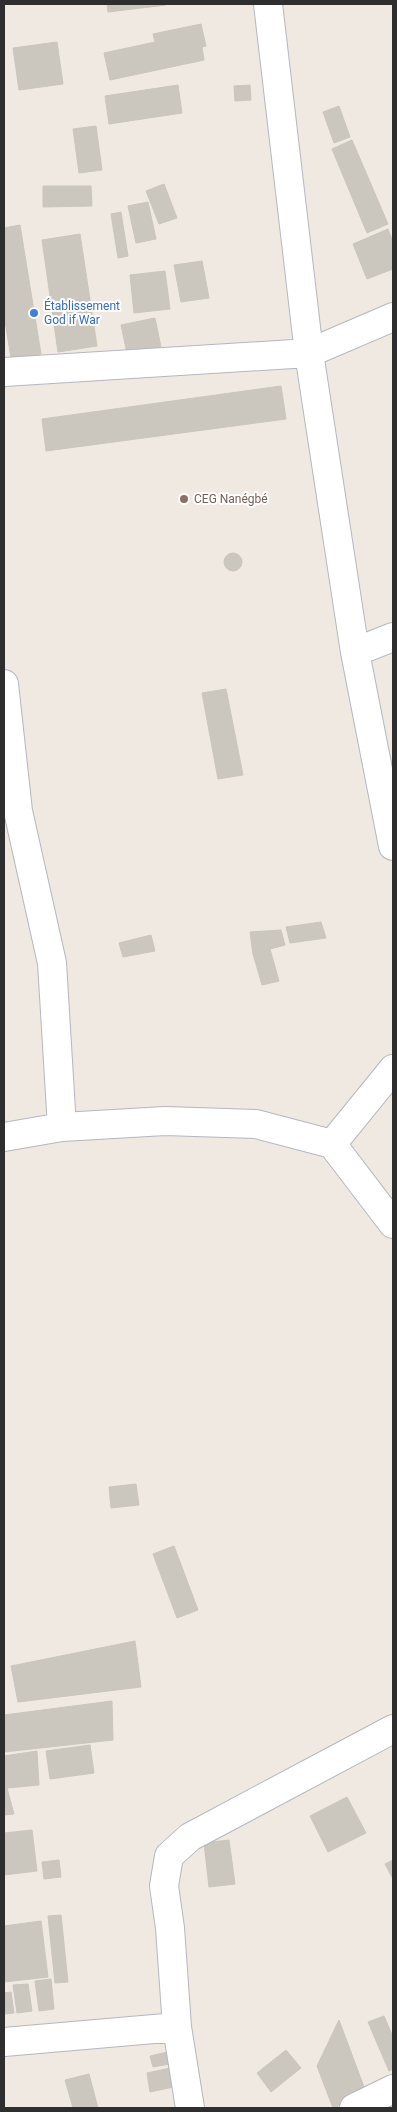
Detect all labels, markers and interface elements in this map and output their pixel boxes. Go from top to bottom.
place label: Établissement God if War [44,298,120,327]
marker: Établissement God if War [28,307,40,319]
place label: CEG Nanégbé [194,492,268,506]
marker: CEG Nanégbé [178,493,190,505]

